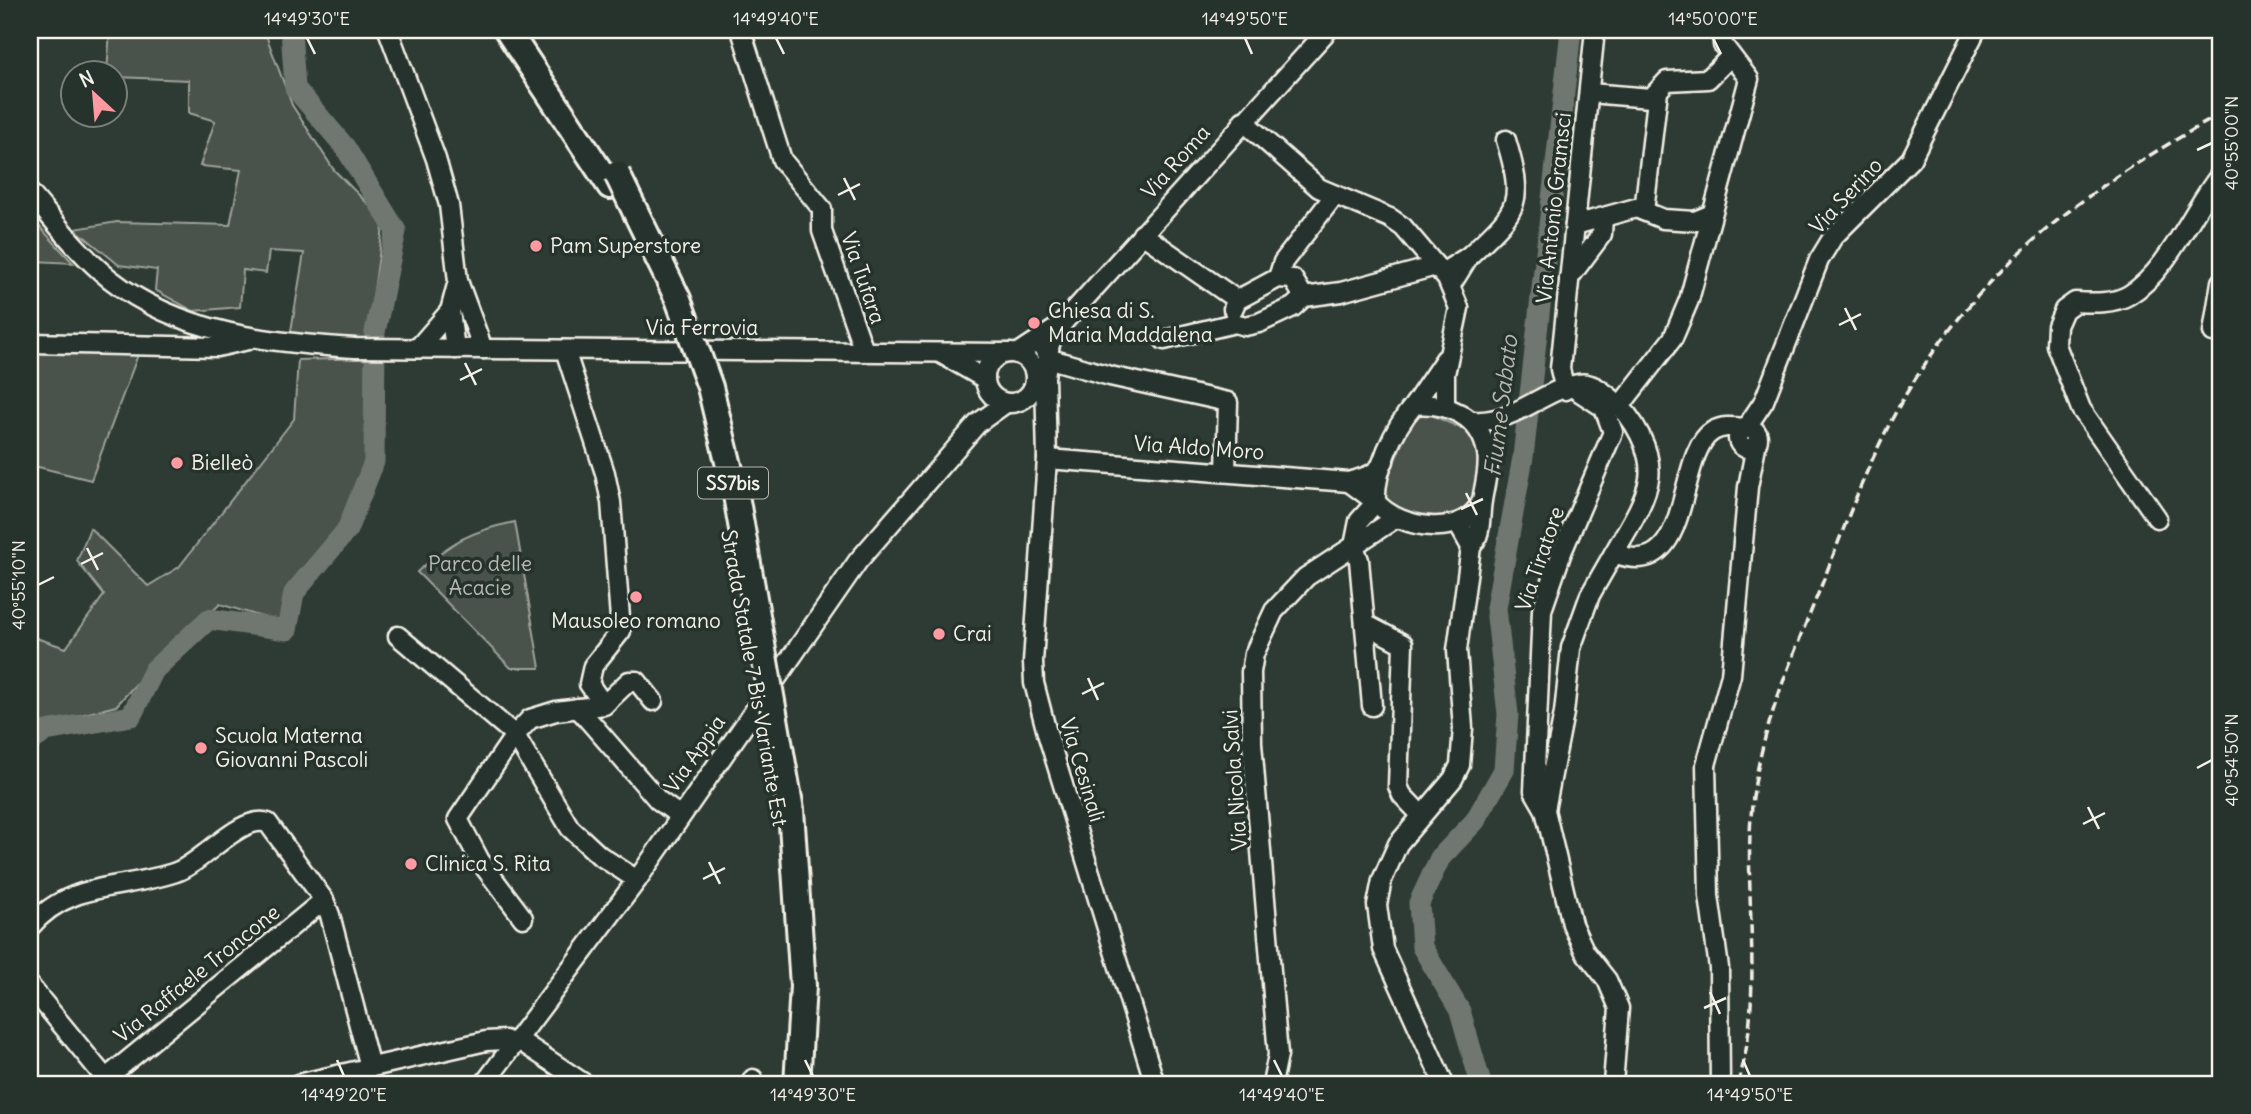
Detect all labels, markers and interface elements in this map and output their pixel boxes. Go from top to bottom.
text: 14°49'30"E [264,7,350,30]
text: 14°49'40"E [733,7,819,30]
text: 14°49'50"E [1202,7,1288,30]
text: 14°50'00"E [1668,7,1758,30]
north arrow [60,60,130,130]
text: N [75,65,98,92]
text: 40°55'00"N [2220,96,2243,190]
street label: Via Antonio Gramsci [1530,111,1577,305]
street label: Via Roma [1135,119,1216,204]
street label: Via Serino [1803,152,1888,240]
street label: Via Tufara [835,228,892,327]
place label: Pam Superstore [550,232,701,259]
marker: Pam Superstore [528,238,544,254]
place label: Chiesa di S. Maria Maddalena [1048,297,1213,348]
street label: Via Ferrovia [646,314,758,341]
marker: Chiesa di S. Maria Maddalena [1026,315,1042,331]
water label: Fiume Sabato [1477,333,1524,478]
street label: Via Aldo Moro [1133,429,1265,466]
place label: Bielleò [191,449,253,476]
marker: Bielleò [169,455,185,471]
road number: SS7bis [698,468,768,498]
street label: Via Tiratore [1509,503,1570,615]
street label: Strada Statale 7 Bis Variante Est [715,528,794,828]
text: 40°55'10"N [7,540,30,630]
park label: Parco delle Acacie [428,550,532,601]
marker: Mausoleo romano [628,589,644,605]
place label: Mausoleo romano [551,607,721,634]
place label: Crai [953,620,992,647]
marker: Crai [931,626,947,642]
street label: Via Nicola Salvi [1216,709,1253,851]
street label: Via Appia [658,710,731,798]
text: 40°54'50"N [2220,713,2243,807]
street label: Via Cesinali [1054,715,1111,825]
place label: Scuola Materna Giovanni Pascoli [215,722,368,773]
marker: Scuola Materna Giovanni Pascoli [193,740,209,756]
place label: Clinica S. Rita [425,850,551,877]
marker: Clinica S. Rita [403,856,419,872]
street label: Via Raffaele Troncone [108,898,285,1049]
text: 14°49'20"E [301,1083,387,1106]
text: 14°49'30"E [770,1083,856,1106]
text: 14°49'40"E [1239,1083,1325,1106]
text: 14°49'50"E [1707,1083,1793,1106]

